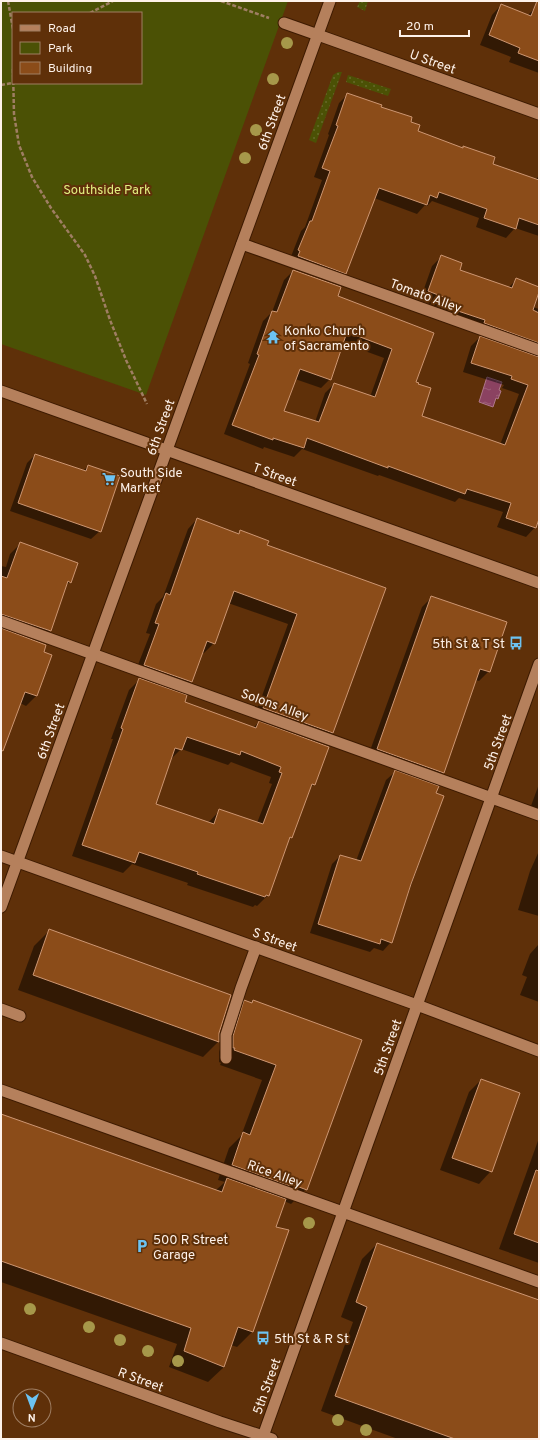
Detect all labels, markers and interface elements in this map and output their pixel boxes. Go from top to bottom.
legend [12,12,142,84]
scale bar [400,12,469,38]
text: 20 m [406,19,434,35]
text: Road [48,21,76,37]
text: Park [48,41,73,57]
street label: U Street [407,47,458,79]
text: Building [48,61,92,77]
street label: 6th Street [255,92,290,153]
park label: Southside Park [63,183,151,199]
street label: Tomato Alley [387,277,463,317]
place label: Konko Church of Sacramento [284,324,369,355]
temple icon: Konko Church of Sacramento [265,329,281,345]
street label: 6th Street [144,397,179,458]
street label: T Street [250,461,299,491]
place label: South Side Market [120,466,183,497]
supermarket icon: South Side Market [101,471,117,487]
bus stop icon: 5th St & T St [508,635,524,651]
place label: 5th St & T St [432,637,505,653]
street label: Solons Alley [238,686,310,726]
street label: 6th Street [34,701,69,762]
street label: 5th Street [481,712,516,773]
street label: S Street [250,925,299,956]
street label: 5th Street [371,1017,406,1078]
street label: Rice Alley [245,1158,304,1192]
place label: 500 R Street Garage [153,1233,228,1264]
parking icon: 500 R Street Garage [134,1238,150,1254]
bus stop icon: 5th St & R St [255,1330,271,1346]
place label: 5th St & R St [274,1332,349,1348]
street label: 5th Street [250,1356,285,1417]
street label: R Street [115,1365,165,1397]
north arrow [12,1388,52,1428]
text: N [28,1410,36,1424]

